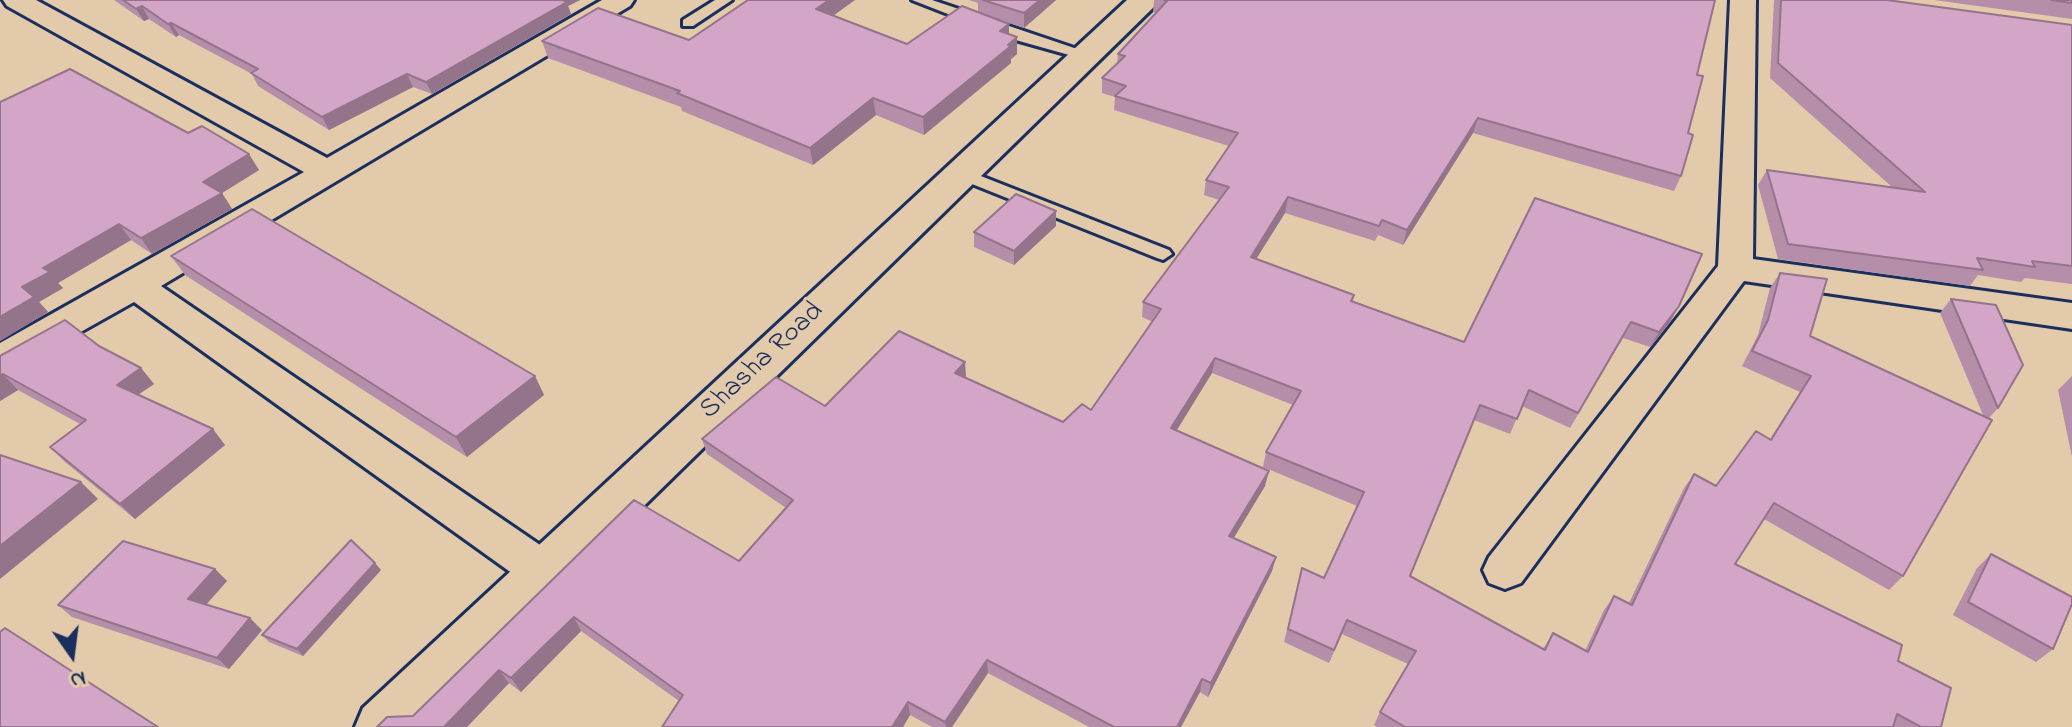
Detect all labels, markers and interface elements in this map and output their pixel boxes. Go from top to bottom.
street label: Shasha Road [694,296,832,428]
north arrow [32,615,112,695]
text: N [67,661,89,696]

